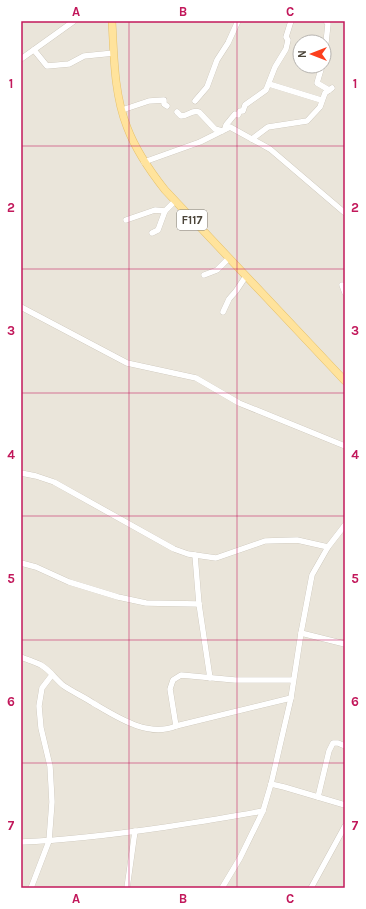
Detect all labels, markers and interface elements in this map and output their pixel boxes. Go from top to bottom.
text: A [72,4,80,19]
text: B [179,4,187,19]
text: C [286,4,294,19]
north arrow [292,34,332,74]
text: N [296,50,309,58]
text: 1 [9,76,13,91]
text: 1 [353,76,357,91]
text: 2 [7,200,15,215]
text: 2 [351,200,359,215]
road number: F117 [177,210,207,230]
text: 3 [7,323,15,338]
text: 3 [351,323,359,338]
text: 4 [7,447,15,462]
text: 4 [351,447,359,462]
text: 5 [7,571,15,586]
text: 5 [351,571,359,586]
text: 6 [7,694,15,709]
text: 6 [351,694,359,709]
text: 7 [8,818,15,833]
text: 7 [352,818,359,833]
text: A [72,891,80,906]
text: B [179,891,187,906]
text: C [286,891,294,906]

